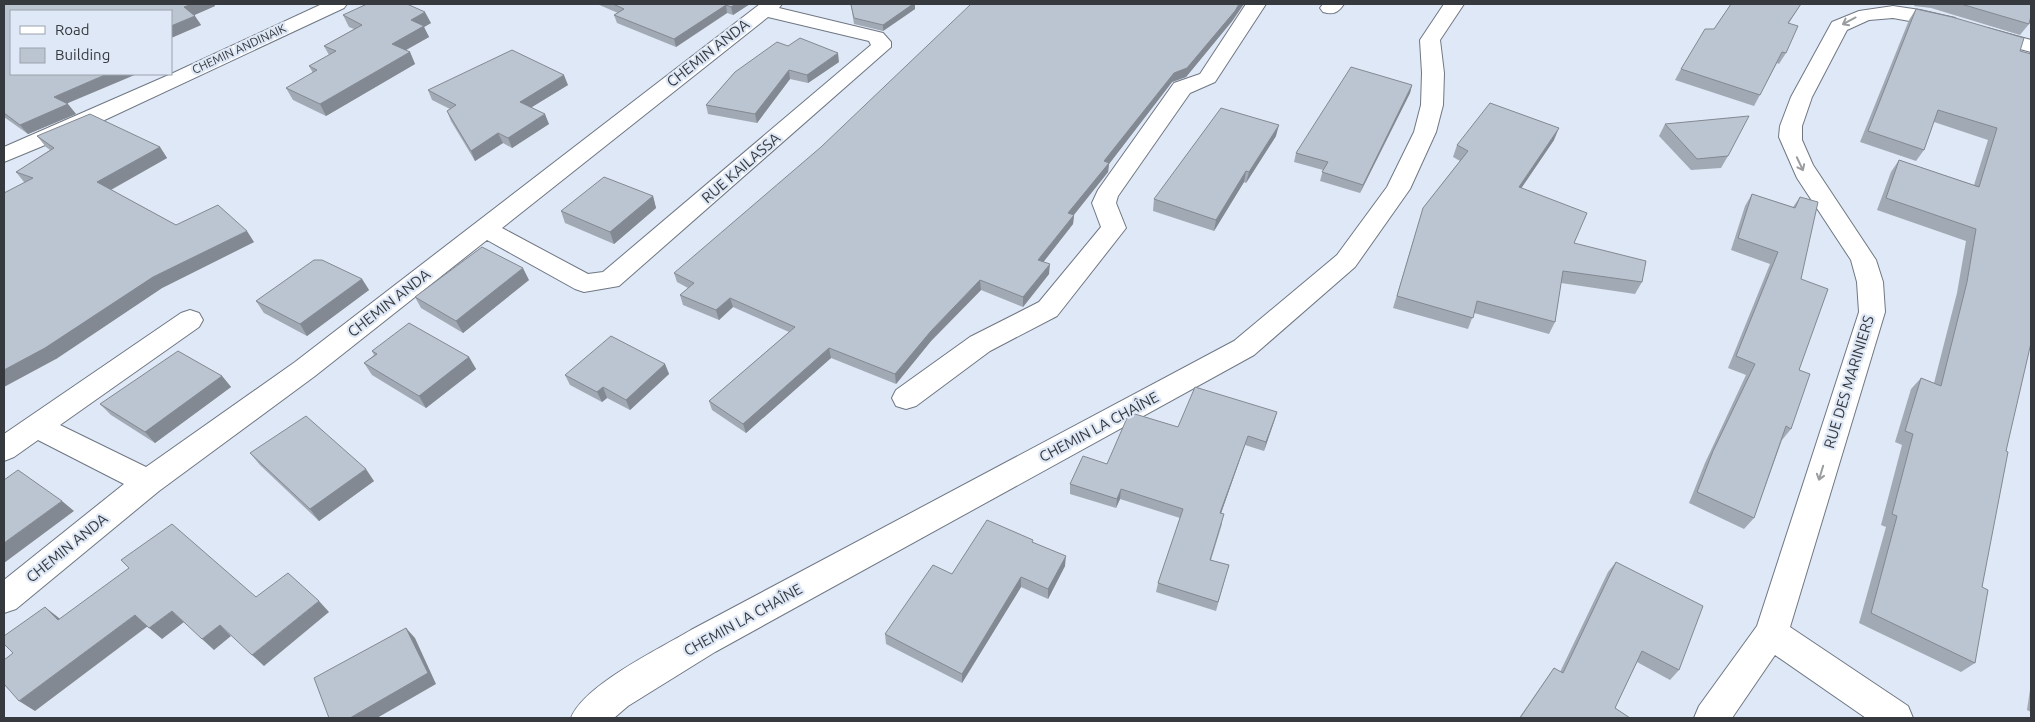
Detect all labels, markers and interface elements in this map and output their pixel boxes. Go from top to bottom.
legend [10,10,172,75]
street label: CHEMIN ANDA [663,15,752,90]
one-way arrow [1842,17,1857,26]
text: Road [55,21,90,38]
street label: CHEMIN ANDINAIK [190,21,288,76]
text: Building [55,46,110,63]
street label: RUE KAILASSA [698,129,783,206]
one-way arrow [1796,156,1806,171]
street label: CHEMIN ANDA [344,265,433,340]
street label: RUE DES MARINIERS [1820,313,1877,450]
street label: CHEMIN LA CHAÎNE [1036,388,1161,465]
one-way arrow [1816,465,1826,481]
street label: CHEMIN ANDA [23,509,111,586]
street label: CHEMIN LA CHAÎNE [681,580,805,659]

